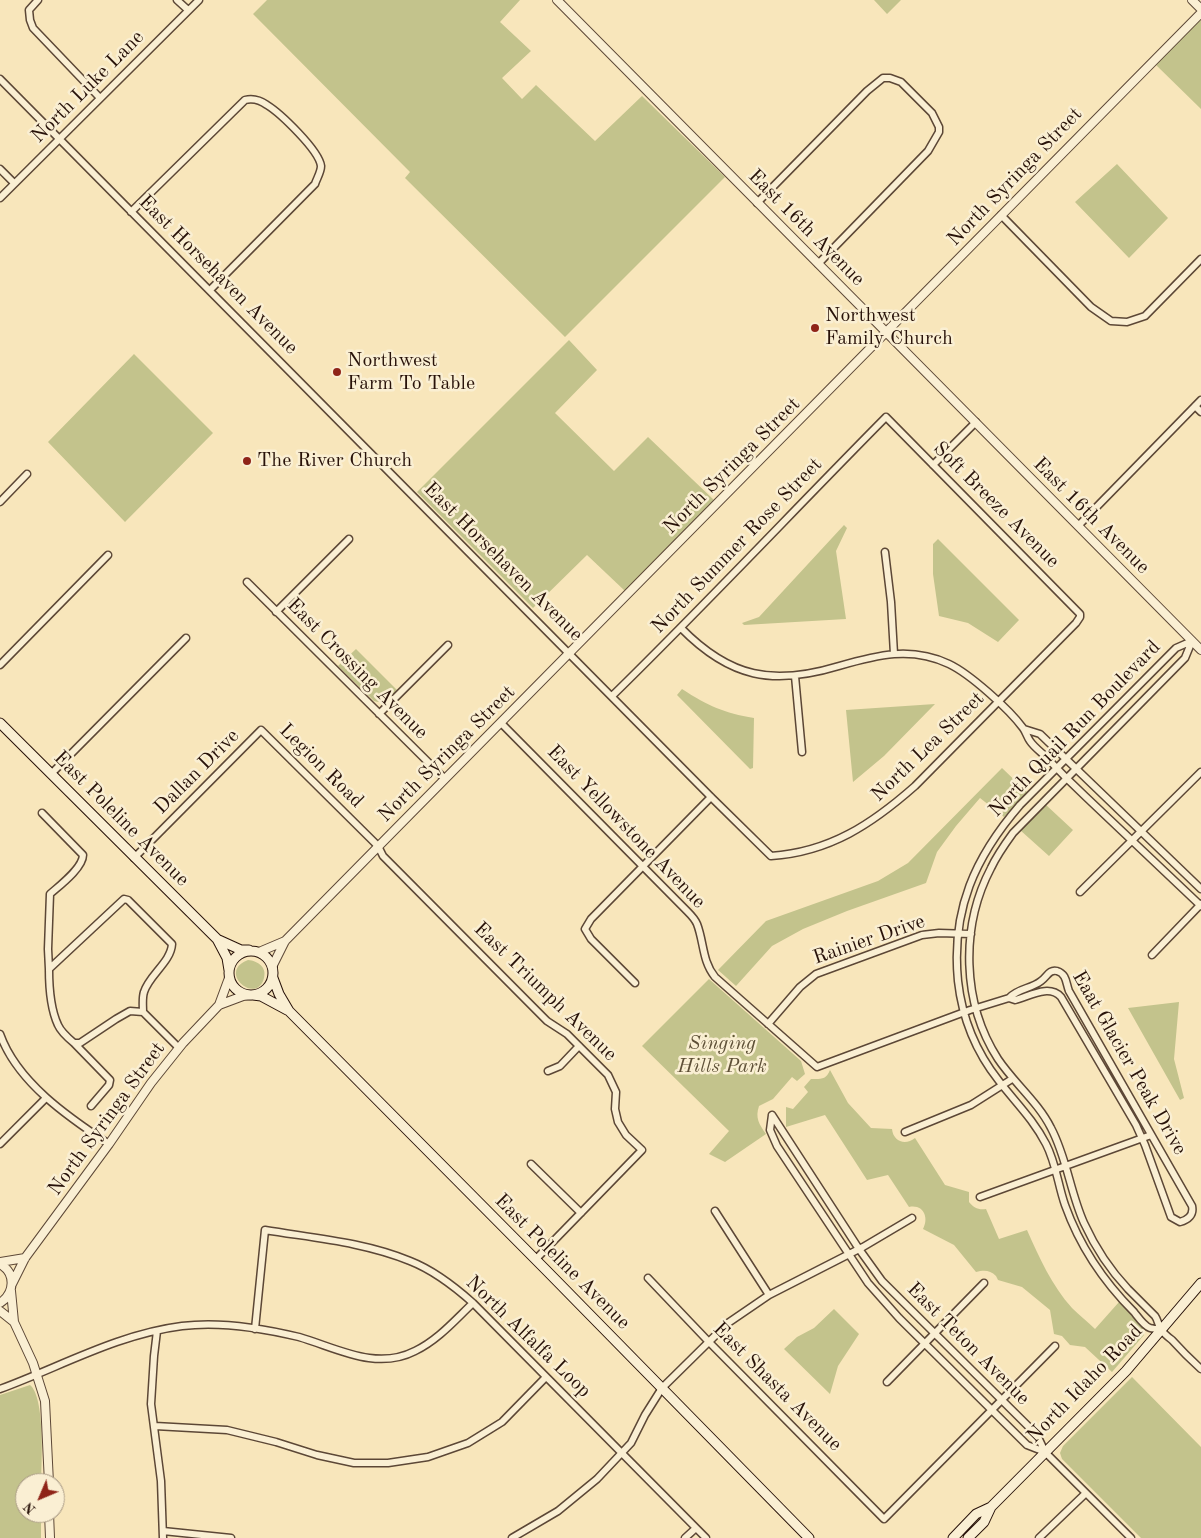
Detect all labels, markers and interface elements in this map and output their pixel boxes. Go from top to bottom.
street label: North Luke Lane [27,26,149,148]
street label: North Syringa Street [943,103,1087,251]
street label: East 16th Avenue [743,165,869,291]
street label: East Horsehaven Avenue [133,190,303,360]
place label: Northwest Family Church [825,304,953,351]
marker: Northwest Family Church [809,322,821,334]
place label: Northwest Farm To Table [347,349,475,396]
marker: Northwest Farm To Table [331,366,343,378]
street label: North Syringa Street [659,393,805,539]
street label: Soft Breeze Avenue [928,437,1064,573]
place label: The River Church [257,449,412,473]
street label: North Summer Rose Street [647,453,827,639]
street label: East 16th Avenue [1028,453,1154,579]
marker: The River Church [241,455,253,467]
street label: East Horsehaven Avenue [418,477,588,647]
street label: East Crossing Avenue [281,593,433,745]
street label: North Quail Run Boulevard [984,635,1166,823]
street label: North Syringa Street [374,681,520,827]
street label: North Lea Street [866,687,990,807]
street label: Legion Road [274,719,368,813]
street label: Dallan Drive [149,724,245,820]
street label: East Yellowstone Avenue [542,740,710,914]
street label: East Poleline Avenue [48,746,194,892]
street label: Rainier Drive [810,910,928,970]
street label: East Triumph Avenue [468,917,622,1067]
street label: Eaat Glacier Peak Drive [1066,967,1192,1159]
park label: Singing Hills Park [677,1032,767,1079]
street label: North Syringa Street [43,1038,171,1200]
street label: East Poleline Avenue [489,1189,635,1335]
street label: North Alfalfa Loop [460,1271,596,1403]
street label: East Teton Avenue [902,1278,1034,1410]
street label: East Shasta Avenue [707,1317,847,1457]
street label: North Idaho Road [1022,1319,1148,1449]
north arrow [15,1473,65,1523]
text: N [21,1499,39,1517]

